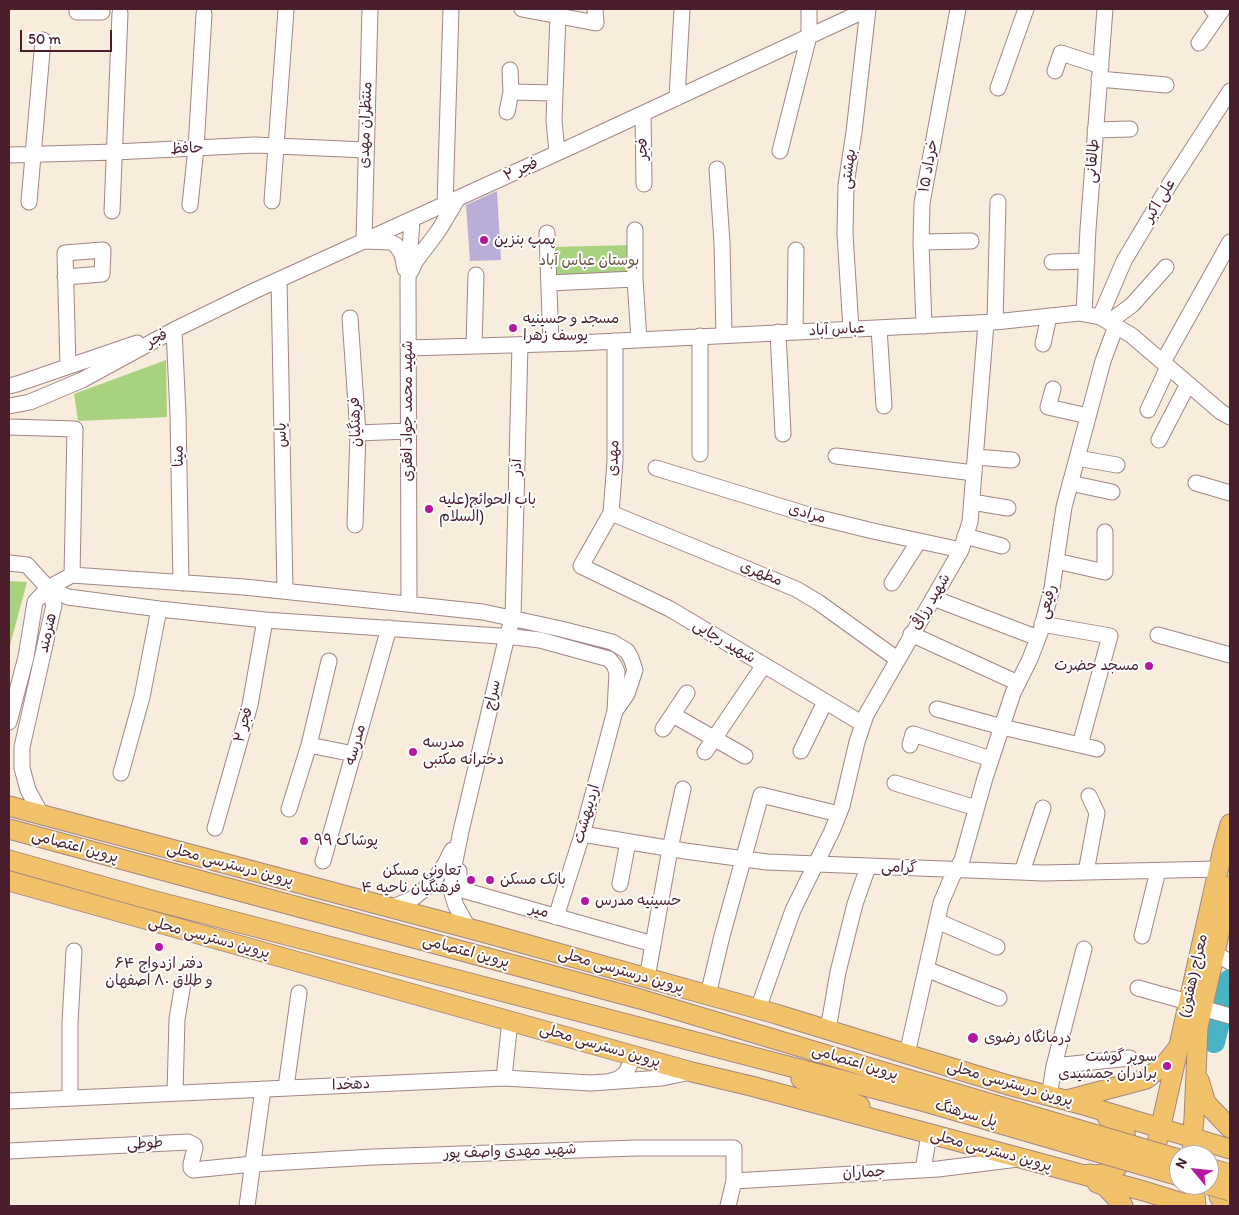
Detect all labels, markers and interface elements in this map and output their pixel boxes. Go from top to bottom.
scale bar [22,20,115,52]
text: 50 m [28,30,61,48]
street label: منتظران مهدی [355,81,377,169]
street label: فجر [634,138,652,160]
street label: ۱۵ خرداد [915,138,943,194]
street label: طالقانی [1082,138,1104,184]
street label: حافظ [170,139,204,159]
street label: بهشتی [838,148,860,190]
street label: فجر ۲ [501,154,541,186]
street label: علی اکبر [1140,176,1180,226]
place label: پمپ بنزین [494,231,556,249]
marker: پمپ بنزین [478,234,490,246]
park label: بوستان عباس آباد [539,252,639,270]
place label: مسجد و حسینیه یوسف زهرا [523,310,619,345]
street label: عباس آباد [808,320,866,340]
marker: مسجد و حسینیه یوسف زهرا [507,322,519,334]
street label: فجر [143,326,171,352]
street label: شهید محمد جواد افقری [399,340,417,482]
street label: فرهنگیان [346,397,366,447]
street label: یاس [273,422,291,448]
street label: مهدی [604,440,624,476]
street label: مینا [170,445,188,467]
street label: آذر [508,458,526,476]
place label: باب الحوائج(علیه السلام) [439,491,536,526]
street label: مرادی [786,500,828,528]
marker: باب الحوائج(علیه السلام) [423,503,435,515]
street label: مطهری [737,557,785,591]
street label: شهید رزاقی [907,571,955,633]
street label: رفیعی [1035,583,1061,621]
street label: هنرمند [35,612,61,654]
street label: شهید رجایی [689,616,759,668]
place label: مسجد حضرت [1054,657,1139,675]
marker: مسجد حضرت [1143,660,1155,672]
street label: سراج [481,678,505,712]
street label: فجر ۲ [231,705,257,745]
street label: مدرسه [342,723,370,767]
place label: مدرسه دخترانه مکتبی [423,734,504,769]
marker: مدرسه دخترانه مکتبی [407,746,419,758]
street label: اردیبهشت [570,782,604,846]
street label: پروین اعتصامی [30,827,120,867]
place label: پوشاک ۹۹ [314,832,378,850]
marker: پوشاک ۹۹ [298,835,310,847]
street label: پروین درسترسی محلی [165,839,295,891]
street label: گرامی [881,858,917,878]
place label: تعاونی مسکن فرهنگیان ناحیه ۴ [361,862,461,897]
place label: بانک مسکن [500,871,566,889]
marker: تعاونی مسکن فرهنگیان ناحیه ۴ [465,874,477,886]
marker: بانک مسکن [484,874,496,886]
place label: حسینیه مدرس [595,892,681,910]
marker: حسینیه مدرس [579,895,591,907]
street label: میر [527,900,551,922]
street label: پروین دسترسی محلی [146,913,272,963]
street label: پروین اعتصامی [421,932,511,972]
street label: معراج (هفتون) [1176,932,1212,1020]
marker: دفتر ازدواج ۶۴ و طلاق ۸۰ اصفهان [153,941,165,953]
street label: پروین درسترسی محلی [556,944,686,998]
place label: دفتر ازدواج ۶۴ و طلاق ۸۰ اصفهان [105,955,213,990]
street label: پروین دسترسی محلی [537,1020,663,1072]
place label: درمانگاه رضوی [984,1029,1072,1047]
marker: درمانگاه رضوی [966,1031,980,1045]
street label: پروین اعتصامی [810,1041,900,1085]
place label: سوپر گوشت برادران جمشیدی [1058,1048,1157,1083]
street label: پروین درسترسی محلی [945,1057,1075,1111]
marker: سوپر گوشت برادران جمشیدی [1161,1060,1173,1072]
street label: دهخدا [332,1075,370,1095]
street label: پل سرهنگ [933,1097,999,1131]
street label: پروین دسترسی محلی [928,1126,1054,1176]
street label: طوطی [126,1134,164,1154]
street label: شهید مهدی واصف پور [443,1141,577,1163]
north arrow [1169,1145,1219,1195]
text: N [1171,1155,1191,1171]
street label: جماران [842,1163,886,1183]

